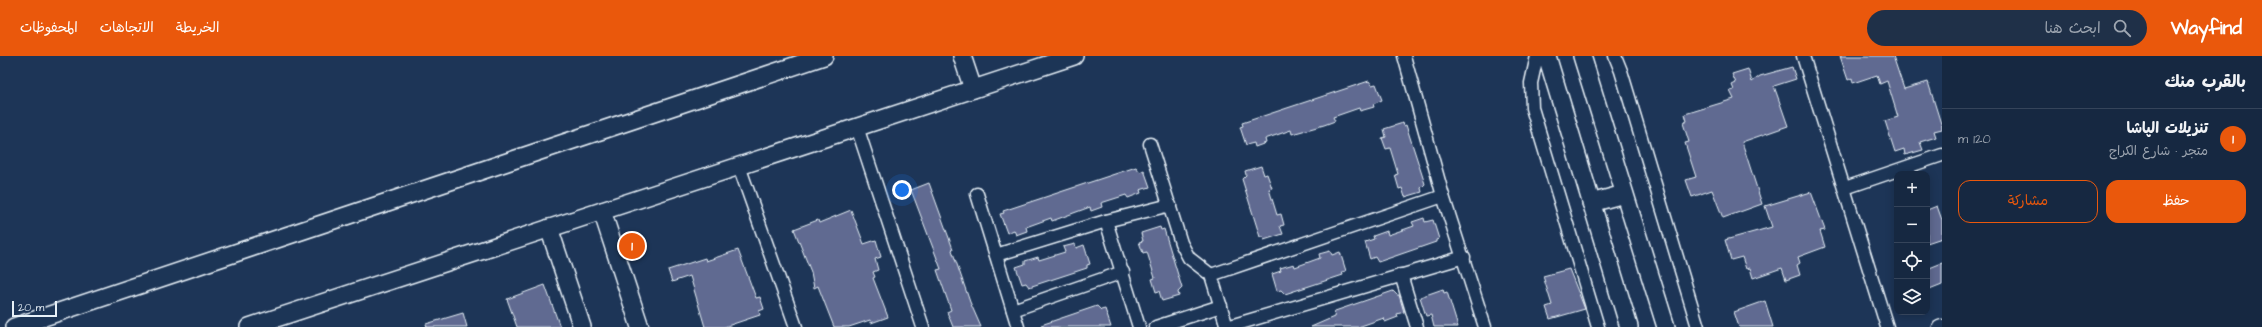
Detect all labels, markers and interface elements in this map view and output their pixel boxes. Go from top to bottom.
search box [1867,10,2147,46]
text: Wayfind [2171,15,2242,42]
icon: search [2111,17,2133,39]
text: المحفوظات [20,18,78,38]
text: الاتجاهات [100,18,154,38]
text: الخريطة [176,18,219,38]
text: ابحث هنا [2044,18,2101,39]
text: بالقرب منك [2165,70,2246,94]
text: تنزيلات الپاشا [2126,118,2208,139]
text: 120 m [1958,130,1991,148]
text: 1 [2232,130,2234,148]
text: متجر · شارع الكراج [2109,142,2208,160]
map controls [1894,171,1930,315]
button: + [1894,171,1930,207]
your location [892,180,912,200]
button: مشاركة [1958,180,2098,223]
button: حفظ [2106,180,2246,223]
button: − [1894,207,1930,243]
pin: 1 [619,231,645,261]
button: locate [1894,243,1930,279]
button: layers [1894,279,1930,315]
scale bar [12,299,57,318]
text: 20 m [18,300,44,315]

